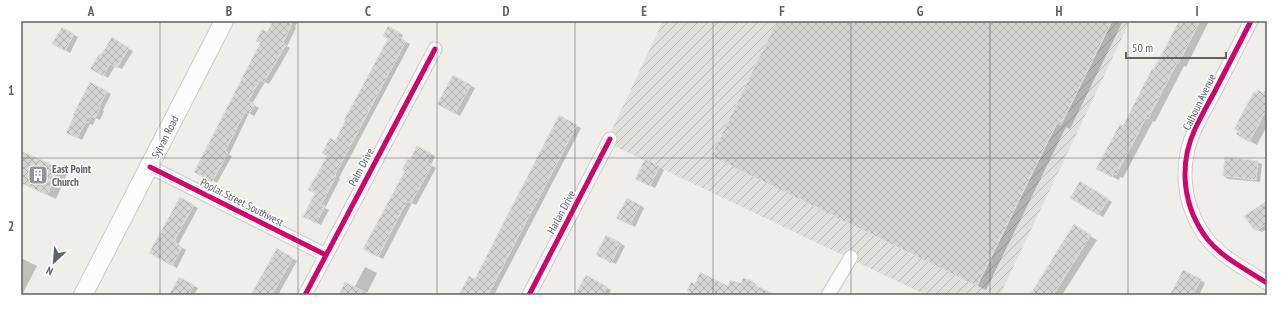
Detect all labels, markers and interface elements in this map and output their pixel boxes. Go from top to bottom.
text: A [87,3,95,20]
text: B [226,3,232,20]
text: C [365,3,371,20]
text: D [503,3,510,20]
text: E [641,3,647,20]
text: F [779,3,785,20]
text: G [917,3,924,20]
text: H [1056,3,1063,20]
text: I [1195,3,1199,20]
scale bar [1126,34,1226,60]
text: 50 m [1132,40,1153,55]
street label: Calhoun Avenue [1179,71,1219,132]
text: 1 [8,82,14,99]
street label: Sylvan Road [148,113,182,161]
street label: Palm Drive [345,145,377,188]
place label: East Point Church [52,162,92,189]
building icon: East Point Church [27,164,49,186]
street label: Poplar Street Southwest [198,175,286,229]
street label: Harlan Drive [544,187,579,236]
text: 2 [8,218,14,235]
north arrow [34,242,74,282]
text: N [44,263,55,279]

